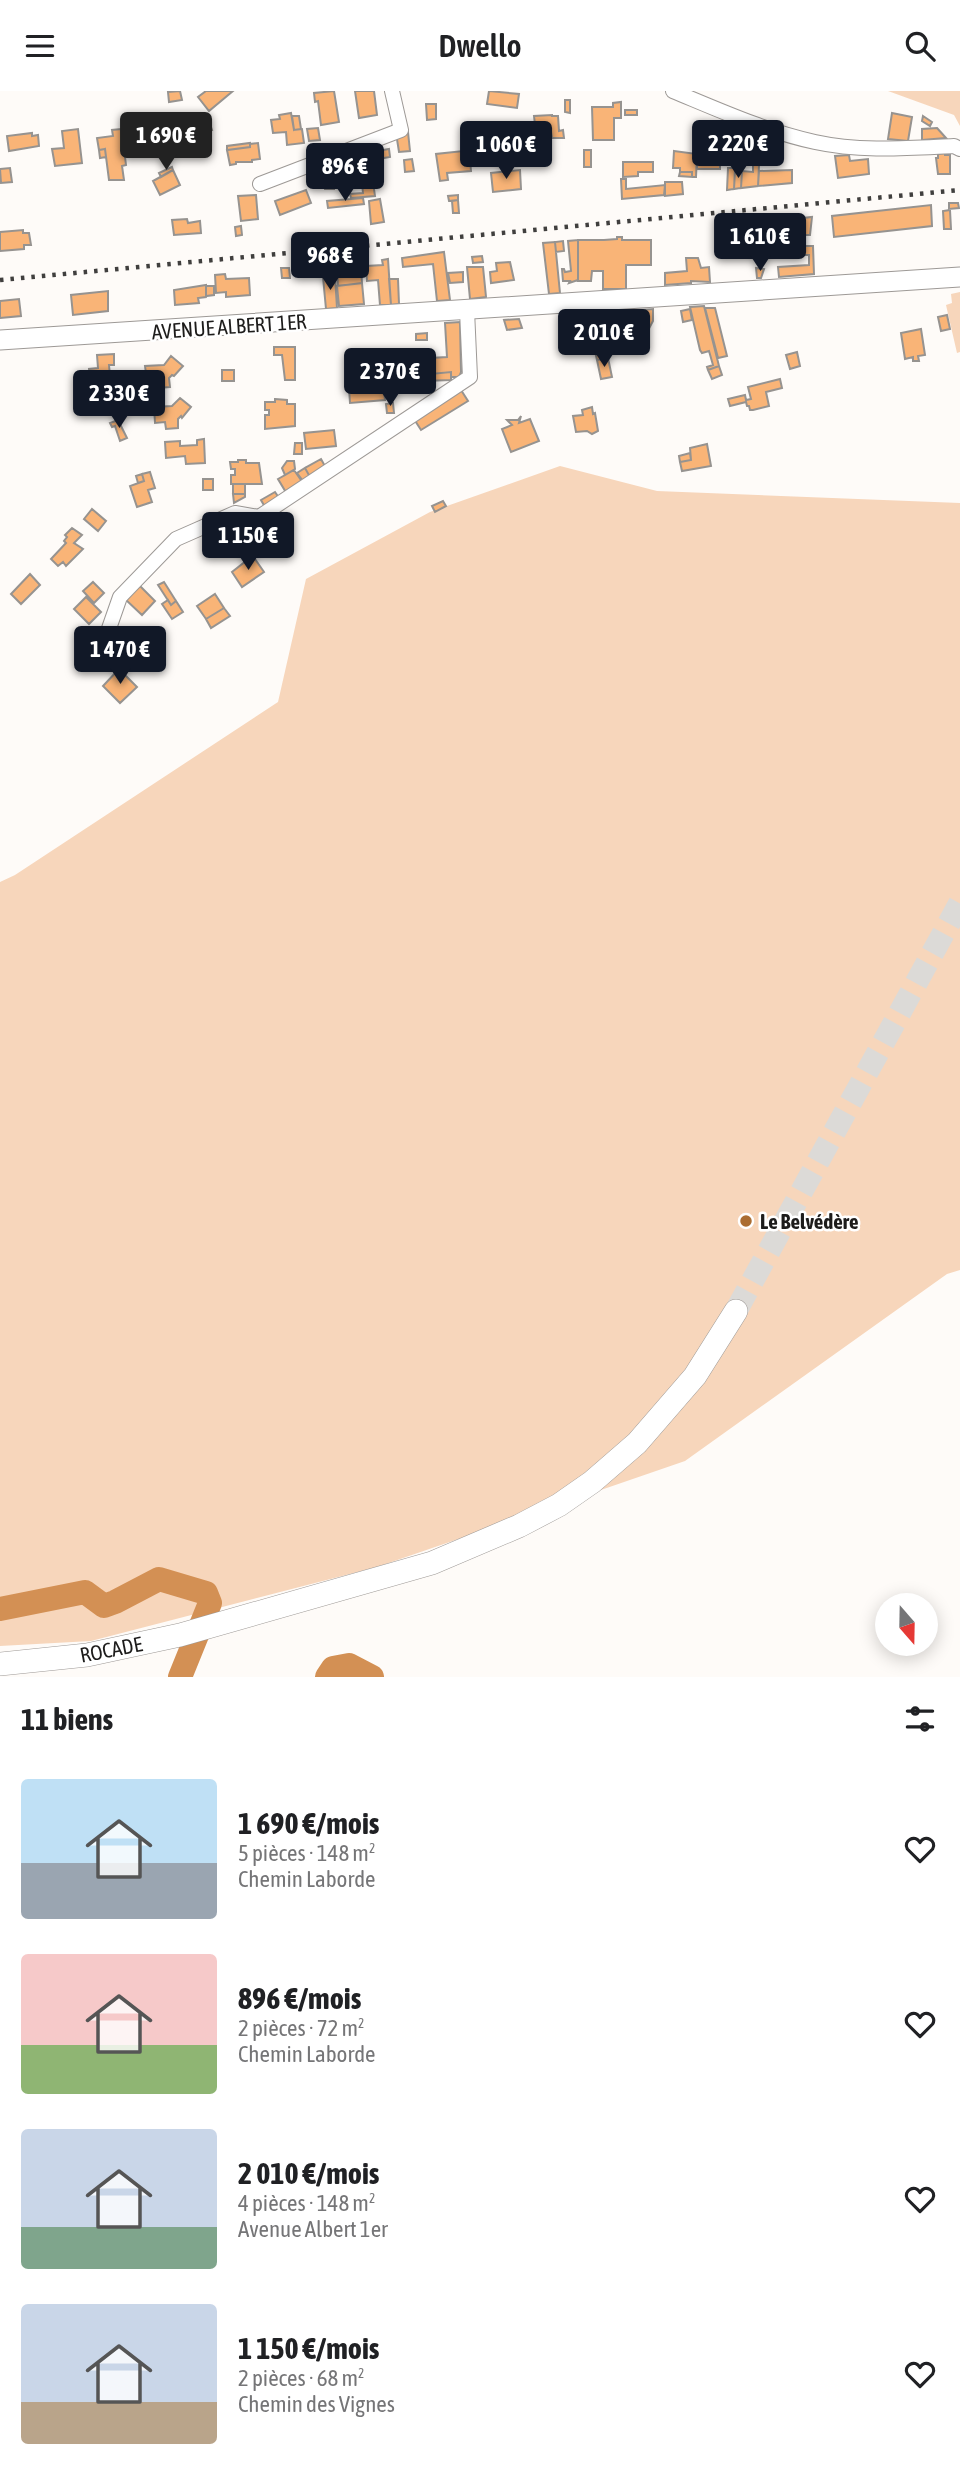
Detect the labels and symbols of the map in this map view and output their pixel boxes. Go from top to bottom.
pin: 1 690 € [101,113,231,172]
pin: 2 220 € [673,120,803,180]
pin: 1 060 € [441,122,571,181]
pin: 896 € [296,143,394,203]
pin: 1 610 € [695,213,825,273]
pin: 968 € [281,233,379,292]
street label: AVENUE ALBERT 1ER [151,309,308,343]
pin: 2 010 € [539,309,669,369]
pin: 2 370 € [325,349,455,408]
pin: 2 330 € [54,371,184,430]
pin: 1 150 € [183,512,313,572]
pin: 1 470 € [55,627,185,686]
place label: Le Belvédère [760,1209,858,1233]
marker: Le Belvédère [738,1213,754,1229]
north arrow [875,1593,938,1655]
street label: ROCADE [78,1631,144,1667]

